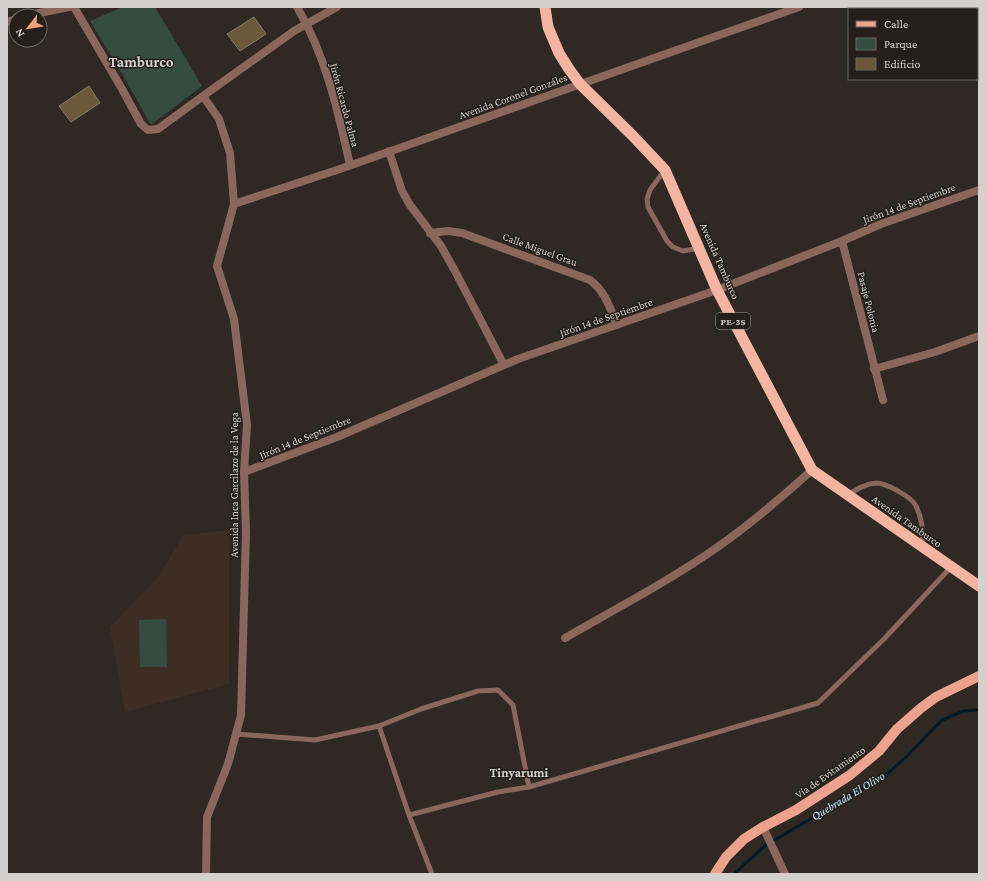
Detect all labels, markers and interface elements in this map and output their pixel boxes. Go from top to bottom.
north arrow [8,8,48,48]
legend [848,8,978,80]
text: Calle [884,17,908,31]
text: N [12,26,27,39]
text: Parque [884,37,917,51]
district label: Tamburco [108,54,174,70]
text: Edificio [884,57,921,71]
street label: Jirón Ricardo Palma [327,61,362,148]
street label: Avenida Coronel Gonzáles [457,71,569,121]
street label: Jirón 14 de Septiembre [860,181,957,227]
street label: Avenida Tamburco [698,221,742,301]
street label: Calle Miguel Grau [501,230,579,269]
street label: Pasaje Polonia [855,270,882,334]
street label: Jirón 14 de Septiembre [557,295,654,340]
road number: PE-3S [716,313,750,329]
street label: Avenida Inca Garcilazo de la Vega [228,412,241,558]
street label: Jirón 14 de Septiembre [257,413,353,462]
street label: Avenida Tamburco [870,493,945,550]
street label: Vía de Evitamiento [793,743,868,801]
district label: Tinyarumi [490,765,549,780]
water label: Quebrada El Olivo [809,769,887,823]

